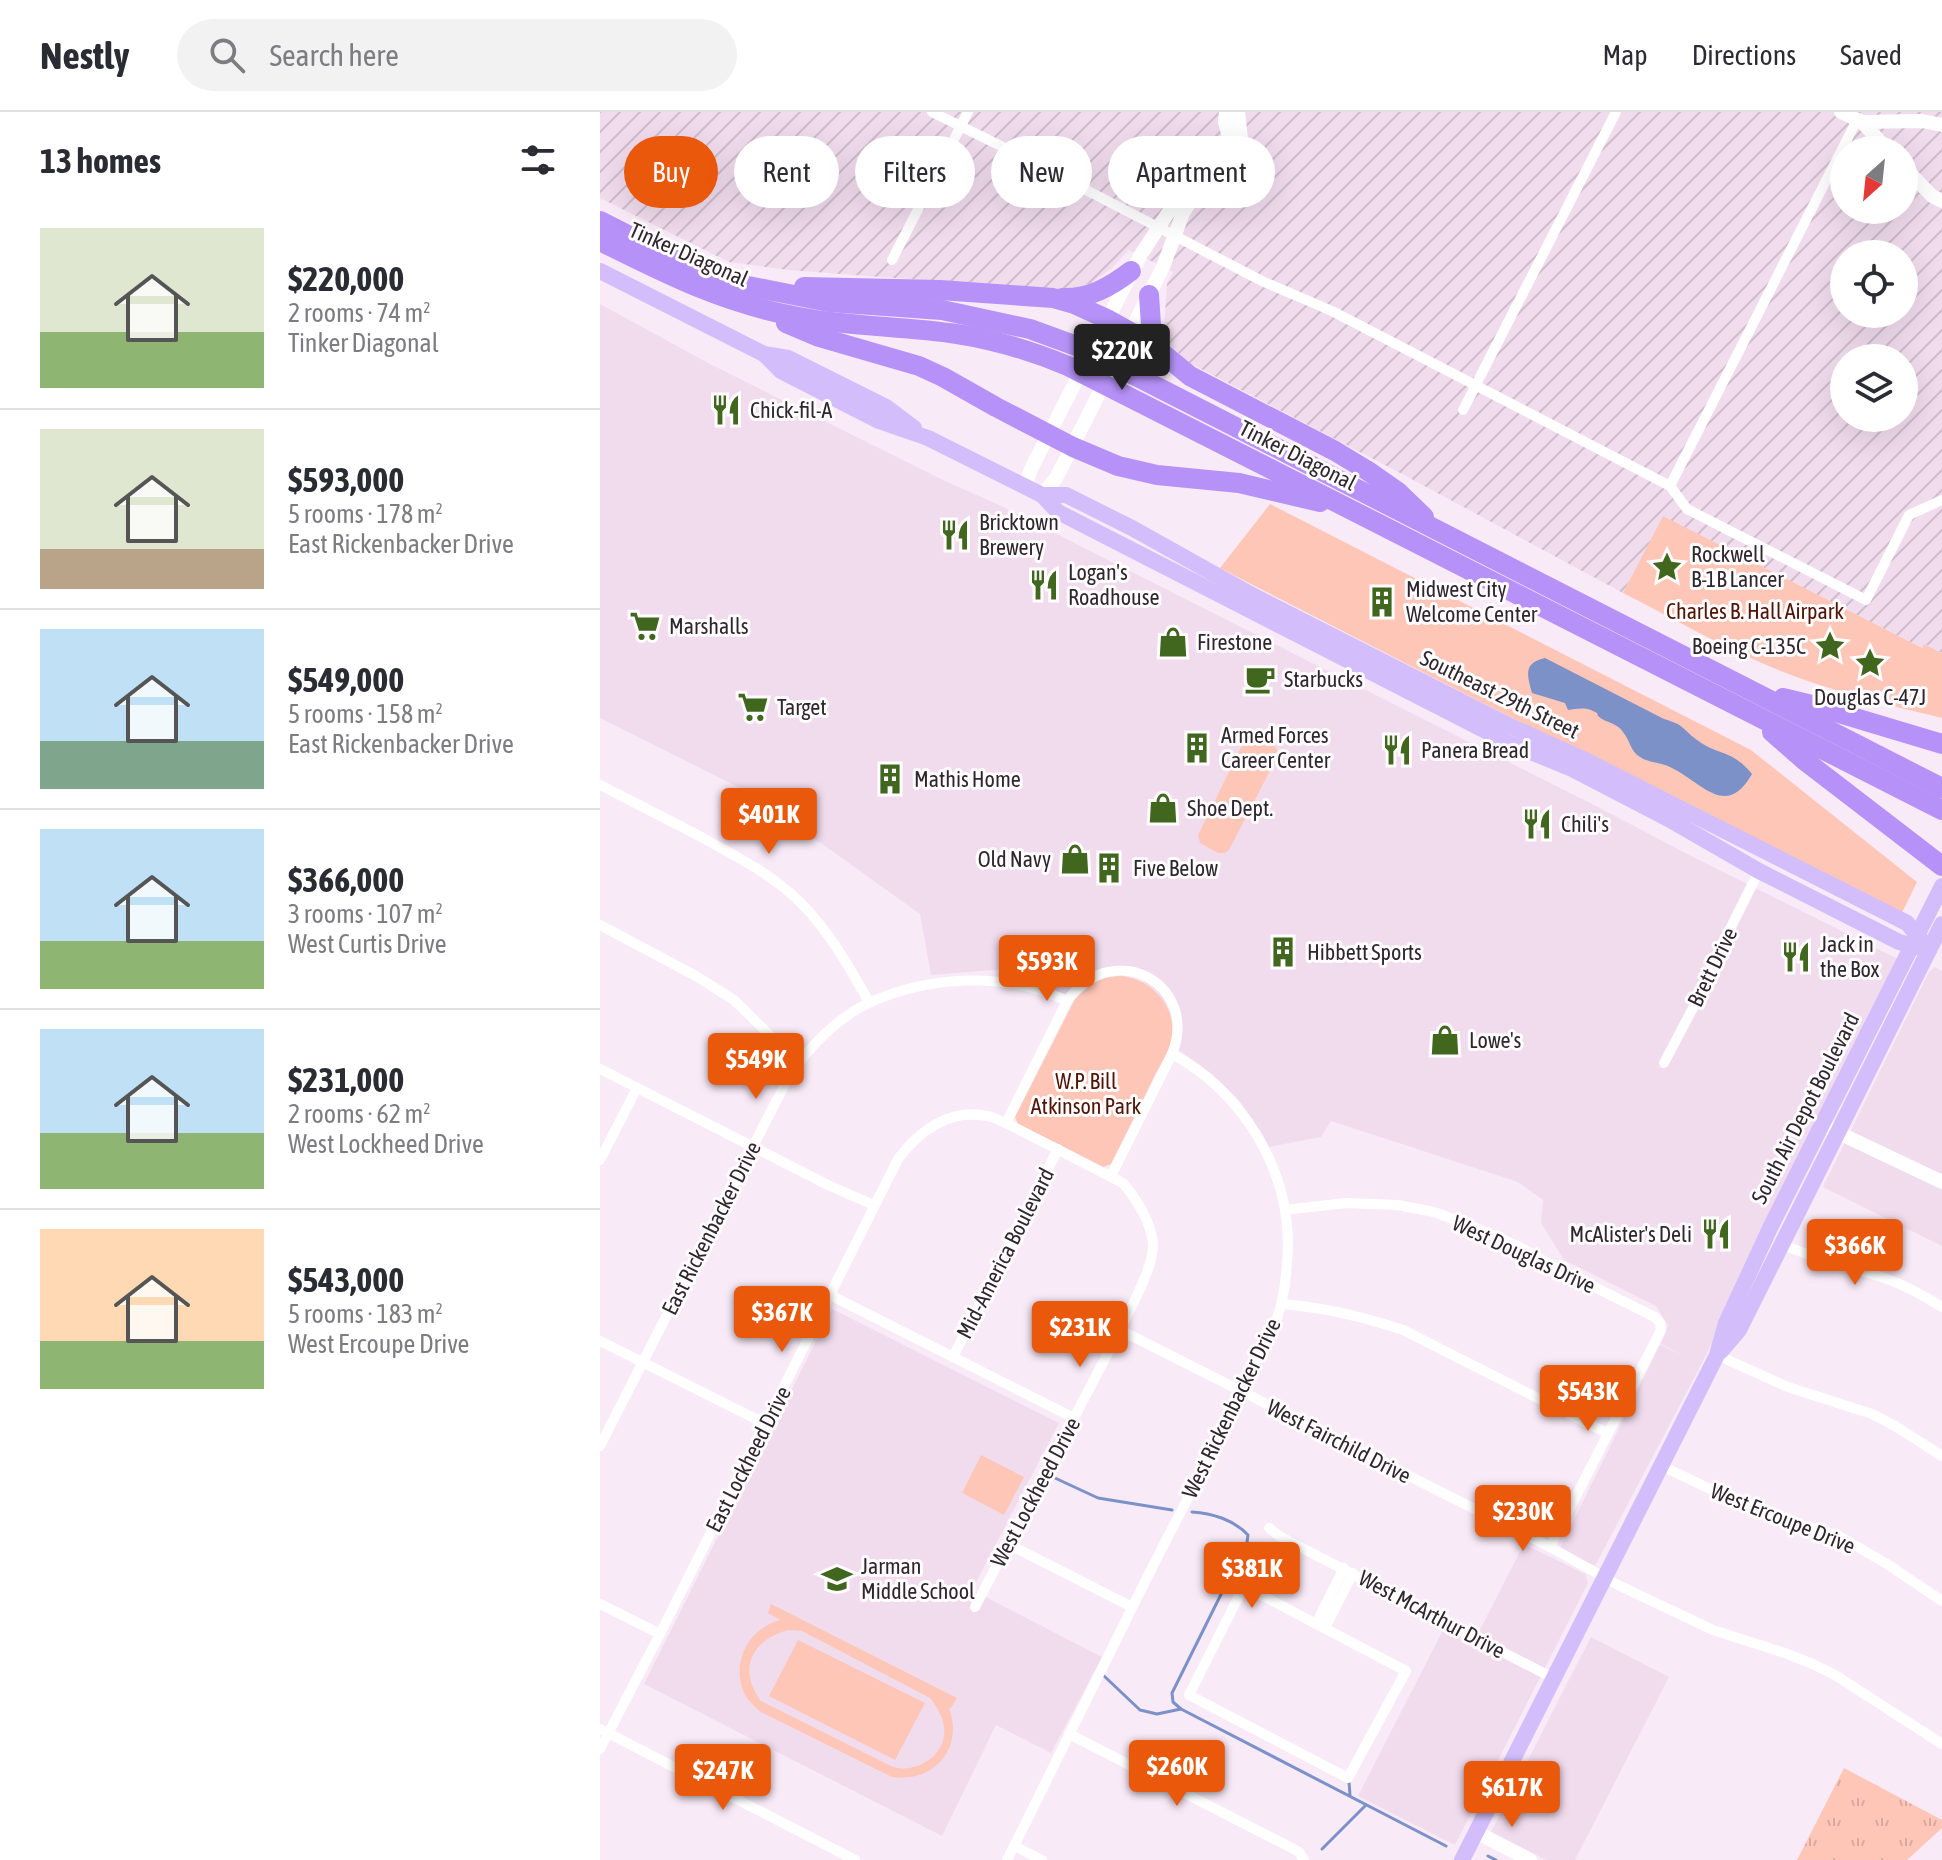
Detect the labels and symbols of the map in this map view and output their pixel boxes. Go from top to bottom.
north arrow [1830,136,1918,224]
street label: Tinker Diagonal [626,216,753,292]
pin: $220K [1066,324,1178,392]
restaurant icon: Chick-fil-A [709,393,743,427]
place label: Chick-fil-A [750,397,832,423]
street label: Tinker Diagonal [1235,414,1361,496]
place label: Bricktown Brewery [979,509,1059,560]
restaurant icon: Bricktown Brewery [938,518,972,552]
place label: Rockwell B-1B Lancer [1691,541,1784,592]
place icon: Rockwell B-1B Lancer [1650,550,1684,584]
place label: Logan's Roadhouse [1068,559,1159,610]
restaurant icon: Logan's Roadhouse [1027,568,1061,602]
place label: Midwest City Welcome Center [1406,576,1538,627]
building icon: Midwest City Welcome Center [1365,585,1399,619]
park label: Charles B. Hall Airpark [1666,598,1844,624]
supermarket icon: Marshalls [628,609,662,643]
place label: Marshalls [669,613,749,639]
shop icon: Firestone [1156,625,1190,659]
place label: Firestone [1197,629,1272,655]
place icon: Boeing C-135C [1813,629,1847,663]
place label: Boeing C-135C [1692,633,1806,659]
street label: Southeast 29th Street [1416,644,1584,744]
place icon: Douglas C-47J [1853,646,1887,680]
cafe icon: Starbucks [1243,662,1277,696]
place label: Starbucks [1284,666,1363,692]
place label: Douglas C-47J [1814,684,1926,710]
supermarket icon: Target [736,690,770,724]
place label: Target [777,694,827,720]
place label: Armed Forces Career Center [1221,722,1331,773]
building icon: Armed Forces Career Center [1180,731,1214,765]
restaurant icon: Panera Bread [1380,733,1414,767]
place label: Panera Bread [1421,737,1529,763]
building icon: Mathis Home [873,762,907,796]
place label: Mathis Home [914,766,1021,792]
pin: $401K [713,788,825,856]
shop icon: Shoe Dept. [1146,791,1180,825]
place label: Shoe Dept. [1187,795,1273,821]
restaurant icon: Chili's [1520,807,1554,841]
place label: Chili's [1561,811,1609,837]
shop icon: Old Navy [1058,842,1092,876]
place label: Old Navy [978,846,1051,872]
building icon: Five Below [1092,851,1126,885]
place label: Five Below [1133,855,1218,881]
street label: Brett Drive [1682,923,1742,1011]
place label: Jack in the Box [1820,931,1880,982]
pin: $593K [991,935,1103,1003]
building icon: Hibbett Sports [1266,935,1300,969]
place label: Hibbett Sports [1307,939,1422,965]
restaurant icon: Jack in the Box [1779,940,1813,974]
street label: South Air Depot Boulevard [1746,1008,1864,1208]
shop icon: Lowe's [1428,1023,1462,1057]
place label: Lowe's [1469,1027,1521,1053]
pin: $549K [700,1033,812,1101]
park label: W.P. Bill Atkinson Park [1031,1068,1142,1119]
street label: East Rickenbacker Drive [656,1137,766,1319]
street label: Mid-America Boulevard [951,1163,1059,1343]
street label: West Douglas Drive [1448,1210,1600,1298]
restaurant icon: McAlister's Deli [1699,1217,1733,1251]
pin: $366K [1799,1219,1911,1287]
place label: McAlister's Deli [1570,1221,1692,1247]
pin: $367K [726,1286,838,1354]
pin: $231K [1024,1301,1136,1369]
street label: West Rickenbacker Drive [1176,1314,1286,1502]
pin: $543K [1532,1365,1644,1433]
street label: East Lockheed Drive [700,1382,796,1536]
street label: West Fairchild Drive [1263,1393,1415,1489]
street label: West Lockheed Drive [985,1413,1085,1571]
street label: West Ercoupe Drive [1707,1477,1859,1559]
pin: $230K [1467,1485,1579,1553]
pin: $381K [1196,1542,1308,1610]
place label: Jarman Middle School [861,1553,975,1604]
school or university icon: Jarman Middle School [820,1562,854,1596]
street label: West McArthur Drive [1354,1564,1510,1664]
pin: $260K [1121,1740,1233,1808]
pin: $247K [667,1744,779,1812]
pin: $617K [1456,1761,1568,1829]

